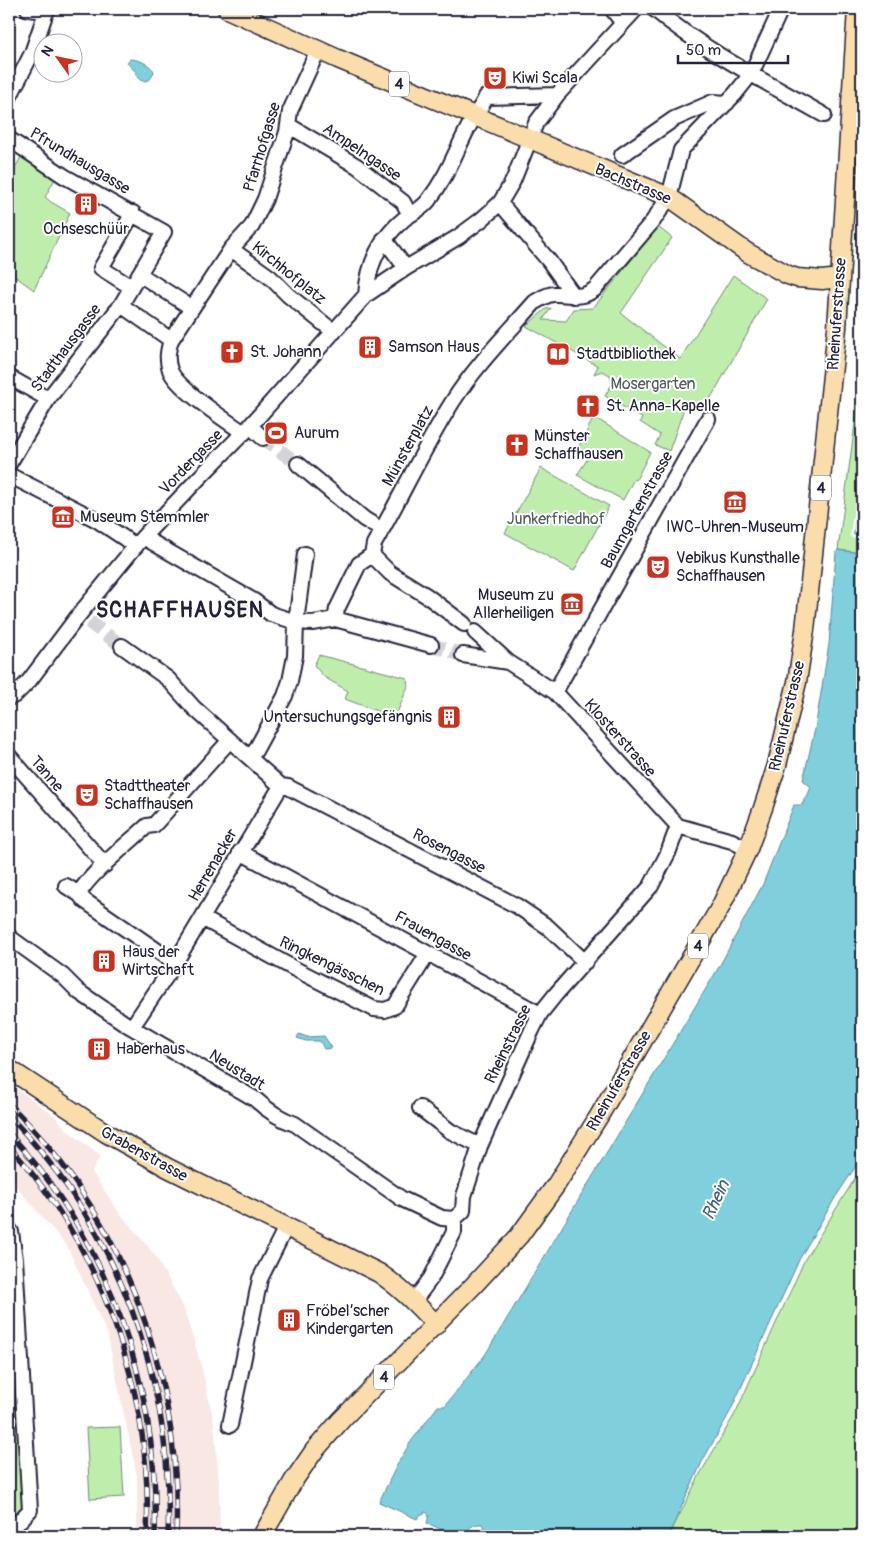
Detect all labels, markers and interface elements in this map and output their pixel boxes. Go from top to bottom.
north arrow [32,32,82,82]
scale bar [678,32,788,64]
text: 50 m [686,41,721,60]
text: N [38,43,57,60]
theatre icon: Kiwi Scala [482,65,508,91]
place label: Kiwi Scala [512,68,578,88]
road number: 4 [389,72,409,96]
street label: Pfarrhofgasse [239,100,285,194]
street label: Ampelngasse [319,118,405,186]
street label: Pfrundhausgasse [26,123,134,199]
street label: Bachstrasse [592,159,674,209]
building icon: Ochseschüür [73,191,99,217]
place label: Ochseschüür [43,219,129,239]
street label: Kirchhofplatz [248,237,330,309]
street label: Rheinuferstrasse [823,257,851,371]
street label: Stadthausgasse [26,300,106,396]
building icon: Samson Haus [357,334,383,360]
place label: Samson Haus [388,337,479,357]
church icon: St. Johann [219,339,245,365]
library icon: Stadtbibliothek [545,341,571,367]
place label: St. Johann [250,342,322,362]
place label: Stadtbibliothek [576,344,676,364]
park label: Mosergarten [610,374,696,394]
church icon: St. Anna-Kapelle [575,393,601,419]
place label: St. Anna-Kapelle [606,396,720,416]
street label: Münsterplatz [378,402,438,490]
sports icon: Aurum [263,420,289,446]
place label: Aurum [294,423,339,443]
street label: Vordergasse [155,425,227,499]
place label: Münster Schaffhausen [534,426,623,464]
church icon: Münster Schaffhausen [504,432,530,458]
street label: Baumgartenstrasse [597,448,678,572]
road number: 4 [811,476,831,500]
museum icon: IWC-Uhren-Museum [722,489,748,515]
museum icon: Museum Stemmler [50,504,76,530]
place label: Museum Stemmler [80,507,209,527]
park label: Junkerfriedhof [507,509,606,529]
place label: IWC-Uhren-Museum [666,517,804,537]
place label: Vebikus Kunsthalle Schaffhausen [676,548,800,586]
theatre icon: Vebikus Kunsthalle Schaffhausen [645,554,671,580]
place label: Museum zu Allerheiligen [473,585,554,623]
museum icon: Museum zu Allerheiligen [559,591,585,617]
district label: SCHAFFHAUSEN [96,597,264,624]
street label: Rheinuferstrasse [765,659,809,773]
street label: Klosterstrasse [580,695,660,781]
building icon: Untersuchungsgefängnis [436,704,462,730]
place label: Untersuchungsgefängnis [263,707,432,727]
street label: Tanne [26,752,68,796]
place label: Stadttheater Schaffhausen [104,776,193,814]
theatre icon: Stadttheater Schaffhausen [74,782,100,808]
street label: Rosengasse [409,824,489,878]
street label: Herrenacker [184,825,242,905]
street label: Frauengasse [391,907,475,965]
street label: Ringkengässchen [276,932,388,1000]
road number: 4 [688,934,708,958]
place label: Haus der Wirtschaft [122,942,194,980]
building icon: Haus der Wirtschaft [91,948,117,974]
street label: Rheinstrasse [480,1001,536,1087]
street label: Rheinuferstrasse [582,1027,656,1135]
building icon: Haberhaus [86,1036,112,1062]
place label: Haberhaus [116,1039,185,1059]
street label: Neustadt [205,1045,269,1095]
street label: Grabenstrasse [97,1122,191,1186]
water label: Rhein [697,1176,735,1223]
place label: Fröbel’scher Kindergarten [306,1301,393,1339]
building icon: Fröbel’scher Kindergarten [276,1307,302,1333]
road number: 4 [374,1364,394,1390]

